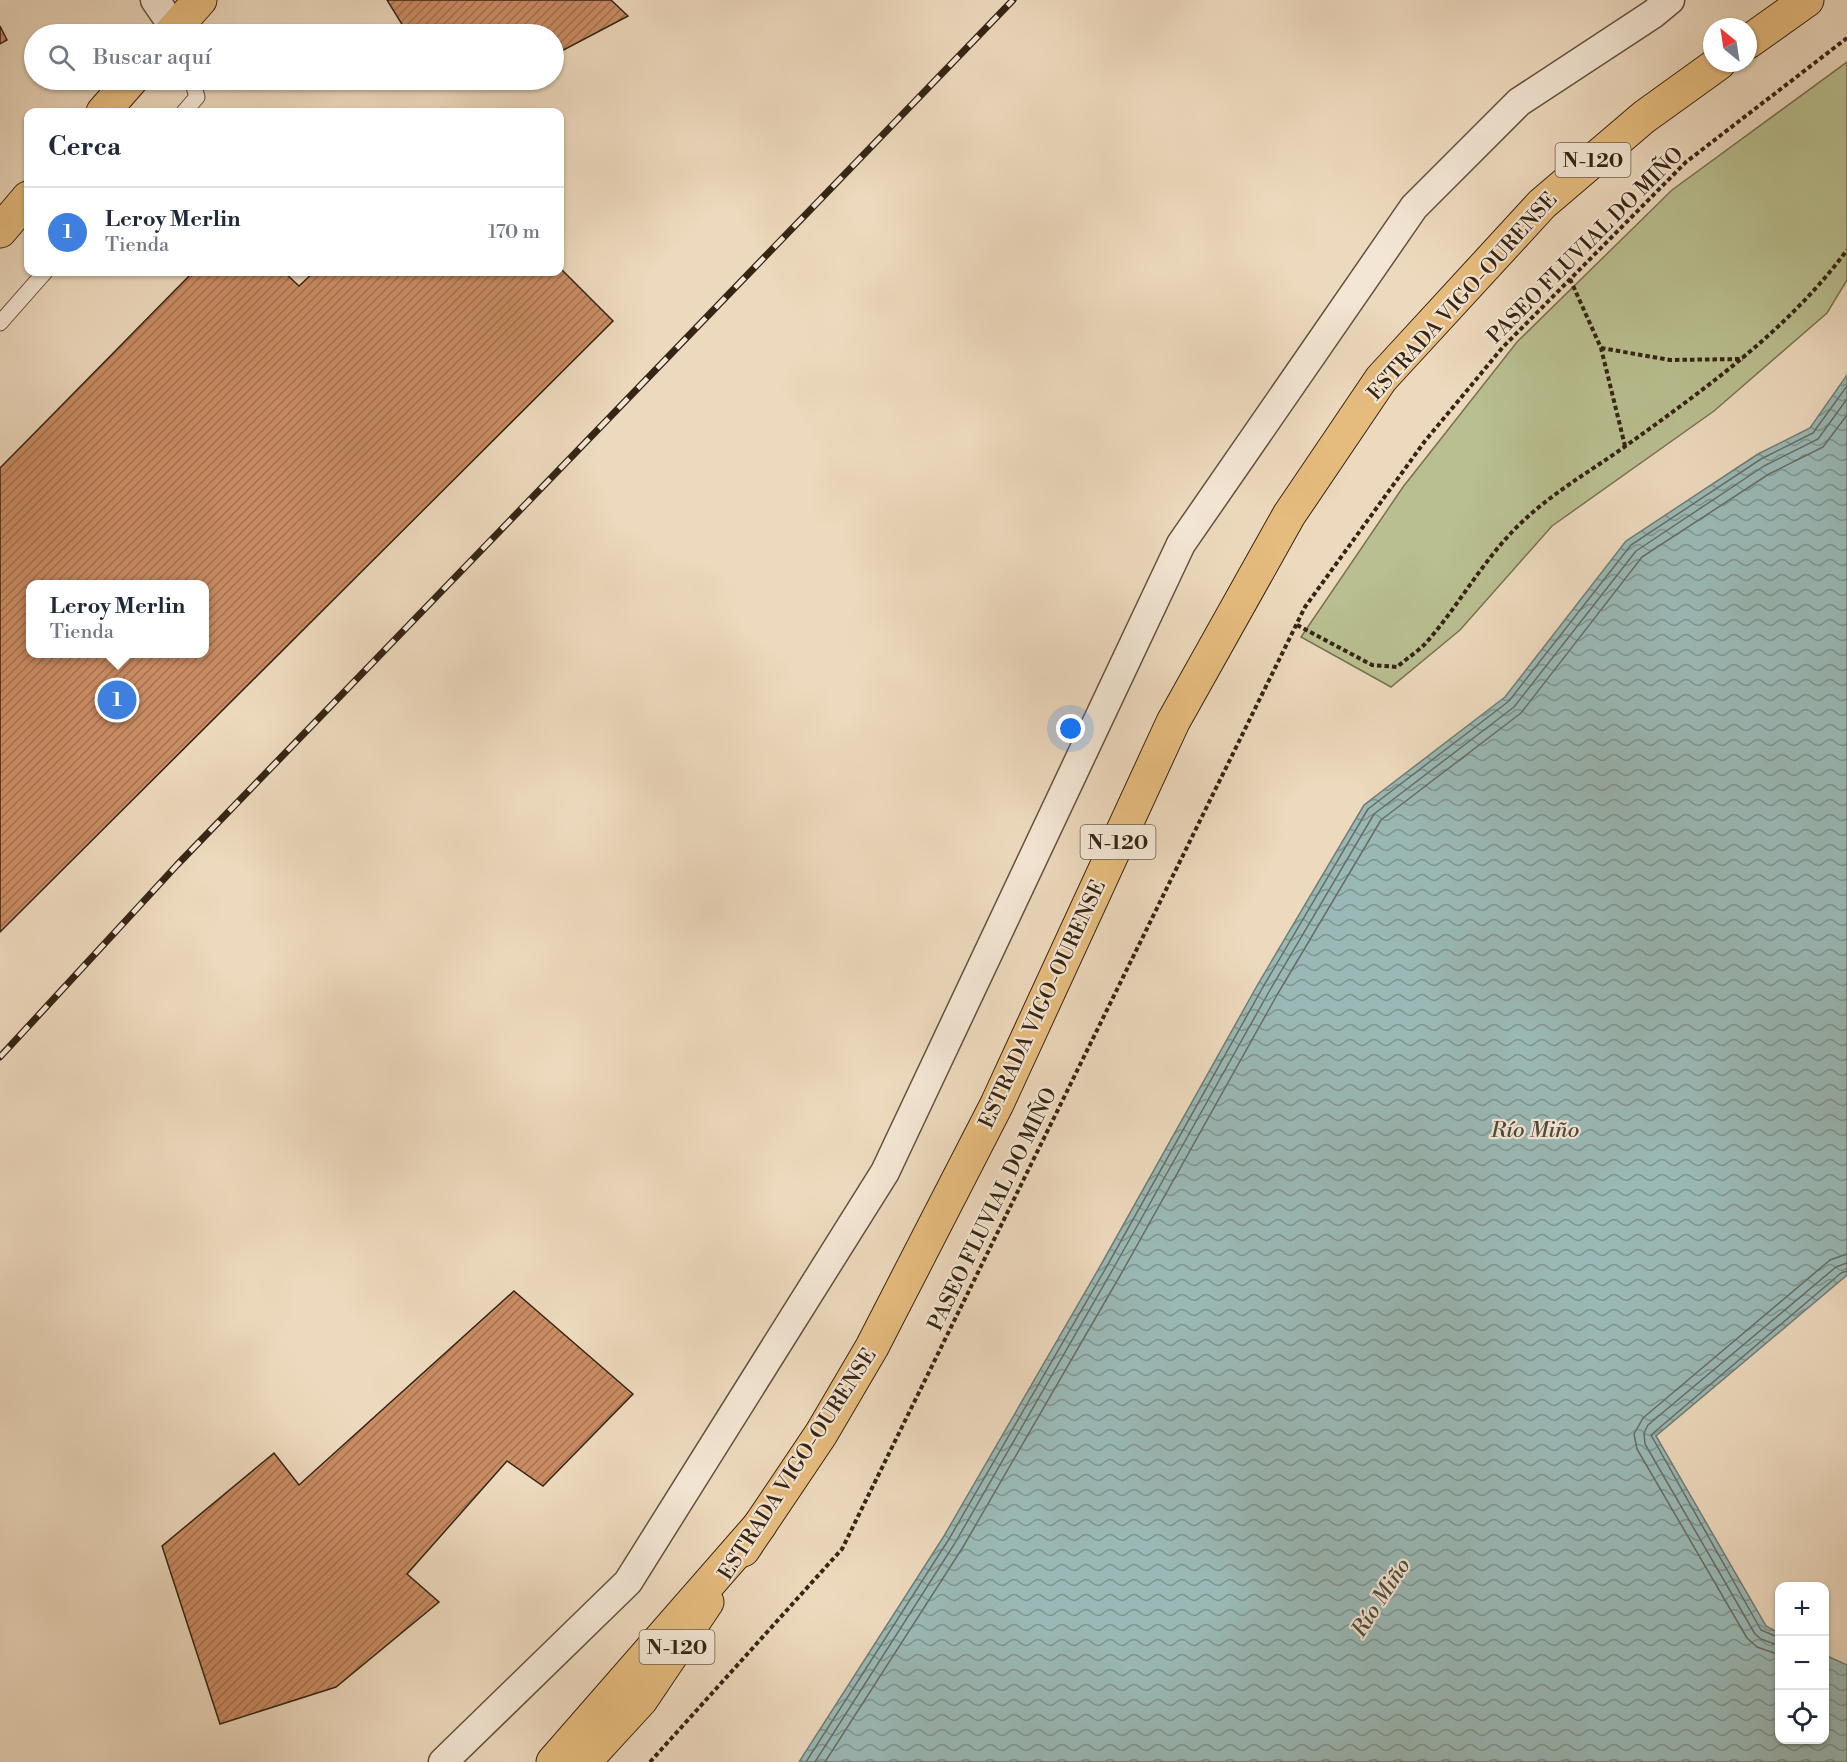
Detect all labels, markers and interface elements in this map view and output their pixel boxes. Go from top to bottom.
north arrow [1703,18,1757,72]
search box [24,24,564,90]
icon: search [45,41,78,74]
text: Buscar aquí [93,44,211,71]
text: Cerca [48,131,121,163]
street label: PASEO FLUVIAL DO MIÑO [1481,141,1689,349]
road number: N-120 [1556,143,1630,177]
street label: ESTRADA VIGO-OURENSE [1362,187,1563,406]
text: Leroy Merlin [105,206,240,233]
text: 1 [63,220,72,245]
text: 170 m [488,220,540,245]
text: Tienda [105,233,169,258]
popup [26,580,209,658]
text: Leroy Merlin [50,593,185,620]
text: Tienda [50,620,114,645]
pin: 1 [98,678,136,722]
your location [1056,714,1085,743]
road number: N-120 [1080,825,1156,859]
street label: ESTRADA VIGO-OURENSE [974,876,1112,1133]
street label: PASEO FLUVIAL DO MIÑO [921,1083,1063,1335]
water label: Río Miño [1490,1117,1579,1144]
street label: ESTRADA VIGO-OURENSE [713,1344,883,1585]
water label: Río Miño [1345,1553,1417,1643]
map controls [1775,1582,1829,1744]
button: + [1775,1582,1829,1636]
road number: N-120 [640,1630,714,1664]
button: − [1775,1636,1829,1690]
button: locate [1775,1690,1829,1744]

